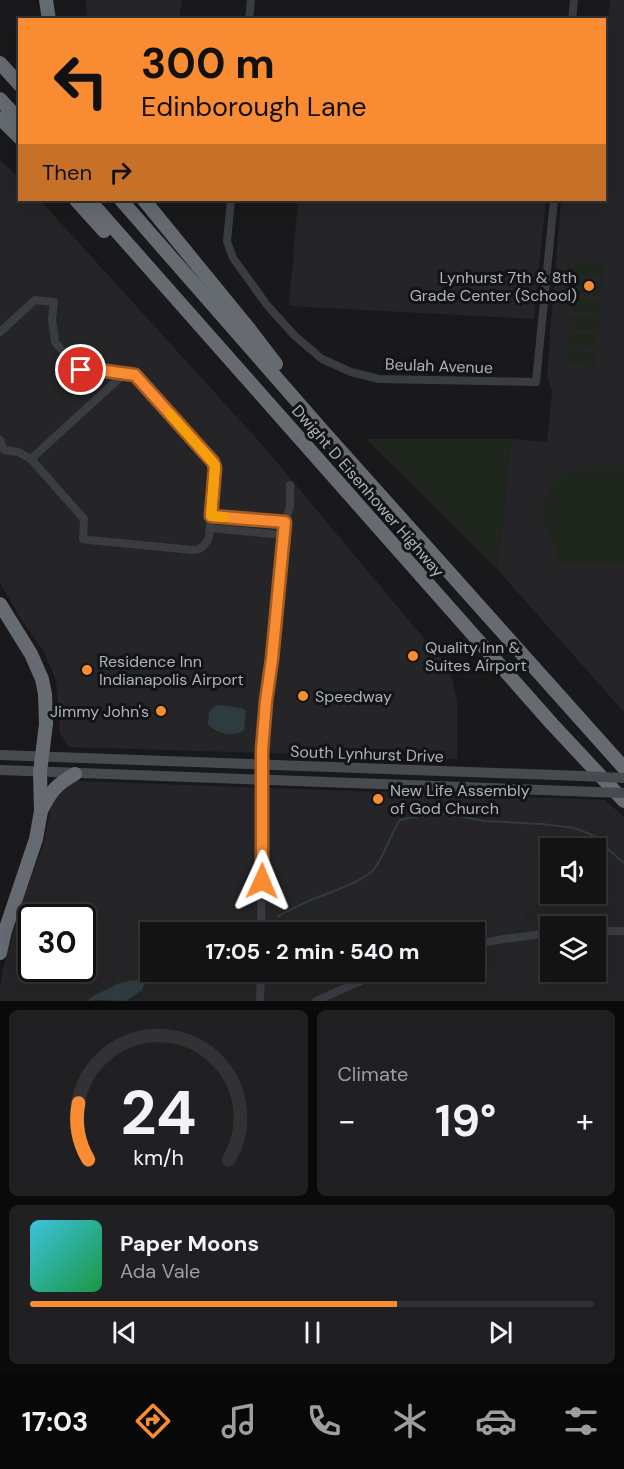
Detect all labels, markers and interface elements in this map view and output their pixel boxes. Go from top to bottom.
text: 300 m [141,36,275,91]
icon: left [42,42,120,120]
text: Edinborough Lane [141,89,367,124]
icon: right [104,156,137,189]
text: Then [42,158,92,187]
place label: Lynhurst 7th & 8th Grade Center (School) [410,267,577,306]
marker: Lynhurst 7th & 8th Grade Center (School) [582,279,596,293]
pin [55,344,106,395]
icon: arrive [64,353,97,386]
street label: Beulah Avenue [385,354,493,378]
street label: Dwight D Eisenhower Highway [287,400,449,582]
place label: Quality Inn & Suites Airport [425,637,527,676]
marker: Quality Inn & Suites Airport [406,649,420,663]
place label: Residence Inn Indianapolis Airport [99,651,244,690]
marker: Residence Inn Indianapolis Airport [80,663,94,677]
place label: Speedway [315,686,392,707]
marker: Speedway [296,689,310,703]
place label: Jimmy John's [50,701,149,722]
marker: Jimmy John's [154,704,168,718]
street label: South Lynhurst Drive [290,741,444,767]
place label: New Life Assembly of God Church [390,780,530,819]
marker: New Life Assembly of God Church [371,792,385,806]
map controls [540,838,606,982]
button: sound [540,838,606,904]
position arrow [230,849,294,913]
speed limit sign: 30 [18,904,96,982]
button: layers [540,916,606,982]
text: 17:05 · 2 min · 540 m [206,937,419,966]
text: Climate [338,1061,408,1087]
text: 24 [120,1072,196,1153]
text: 19° [435,1091,496,1150]
text: − [338,1099,356,1142]
text: + [576,1099,594,1142]
text: km/h [133,1144,184,1172]
text: Paper Moons [120,1229,259,1258]
text: Ada Vale [120,1258,200,1284]
icon: previous [108,1316,141,1349]
icon: pause [296,1316,329,1349]
icon: next [484,1316,517,1349]
icon: directions [132,1400,174,1442]
icon: music [218,1400,260,1442]
icon: phone [303,1400,345,1442]
icon: climate [389,1400,431,1442]
icon: car [475,1400,517,1442]
icon: filters [560,1400,602,1442]
text: 17:03 [22,1404,88,1439]

